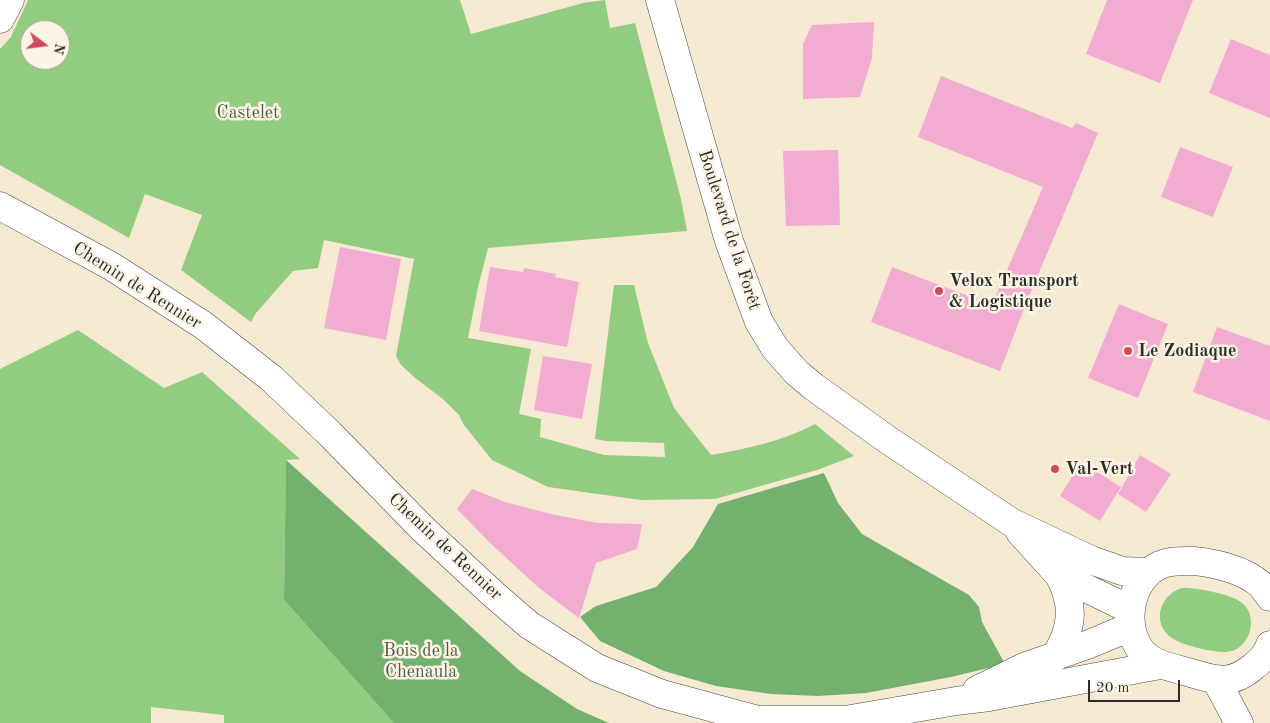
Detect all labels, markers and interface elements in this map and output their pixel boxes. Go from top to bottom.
north arrow [20,20,70,70]
text: N [50,42,67,56]
park label: Castelet [217,102,279,124]
street label: Boulevard de la Forêt [693,147,765,313]
street label: Chemin de Rennier [69,238,205,334]
place label: Velox Transport & Logistique [949,270,1079,312]
marker: Velox Transport & Logistique [933,285,945,297]
place label: Le Zodiaque [1138,340,1236,362]
marker: Le Zodiaque [1122,345,1134,357]
place label: Val-Vert [1065,458,1134,480]
marker: Val-Vert [1049,463,1061,475]
street label: Chemin de Rennier [384,489,506,605]
park label: Bois de la Chenaula [383,640,459,682]
scale bar [1090,670,1182,702]
text: 20 m [1096,681,1130,696]

